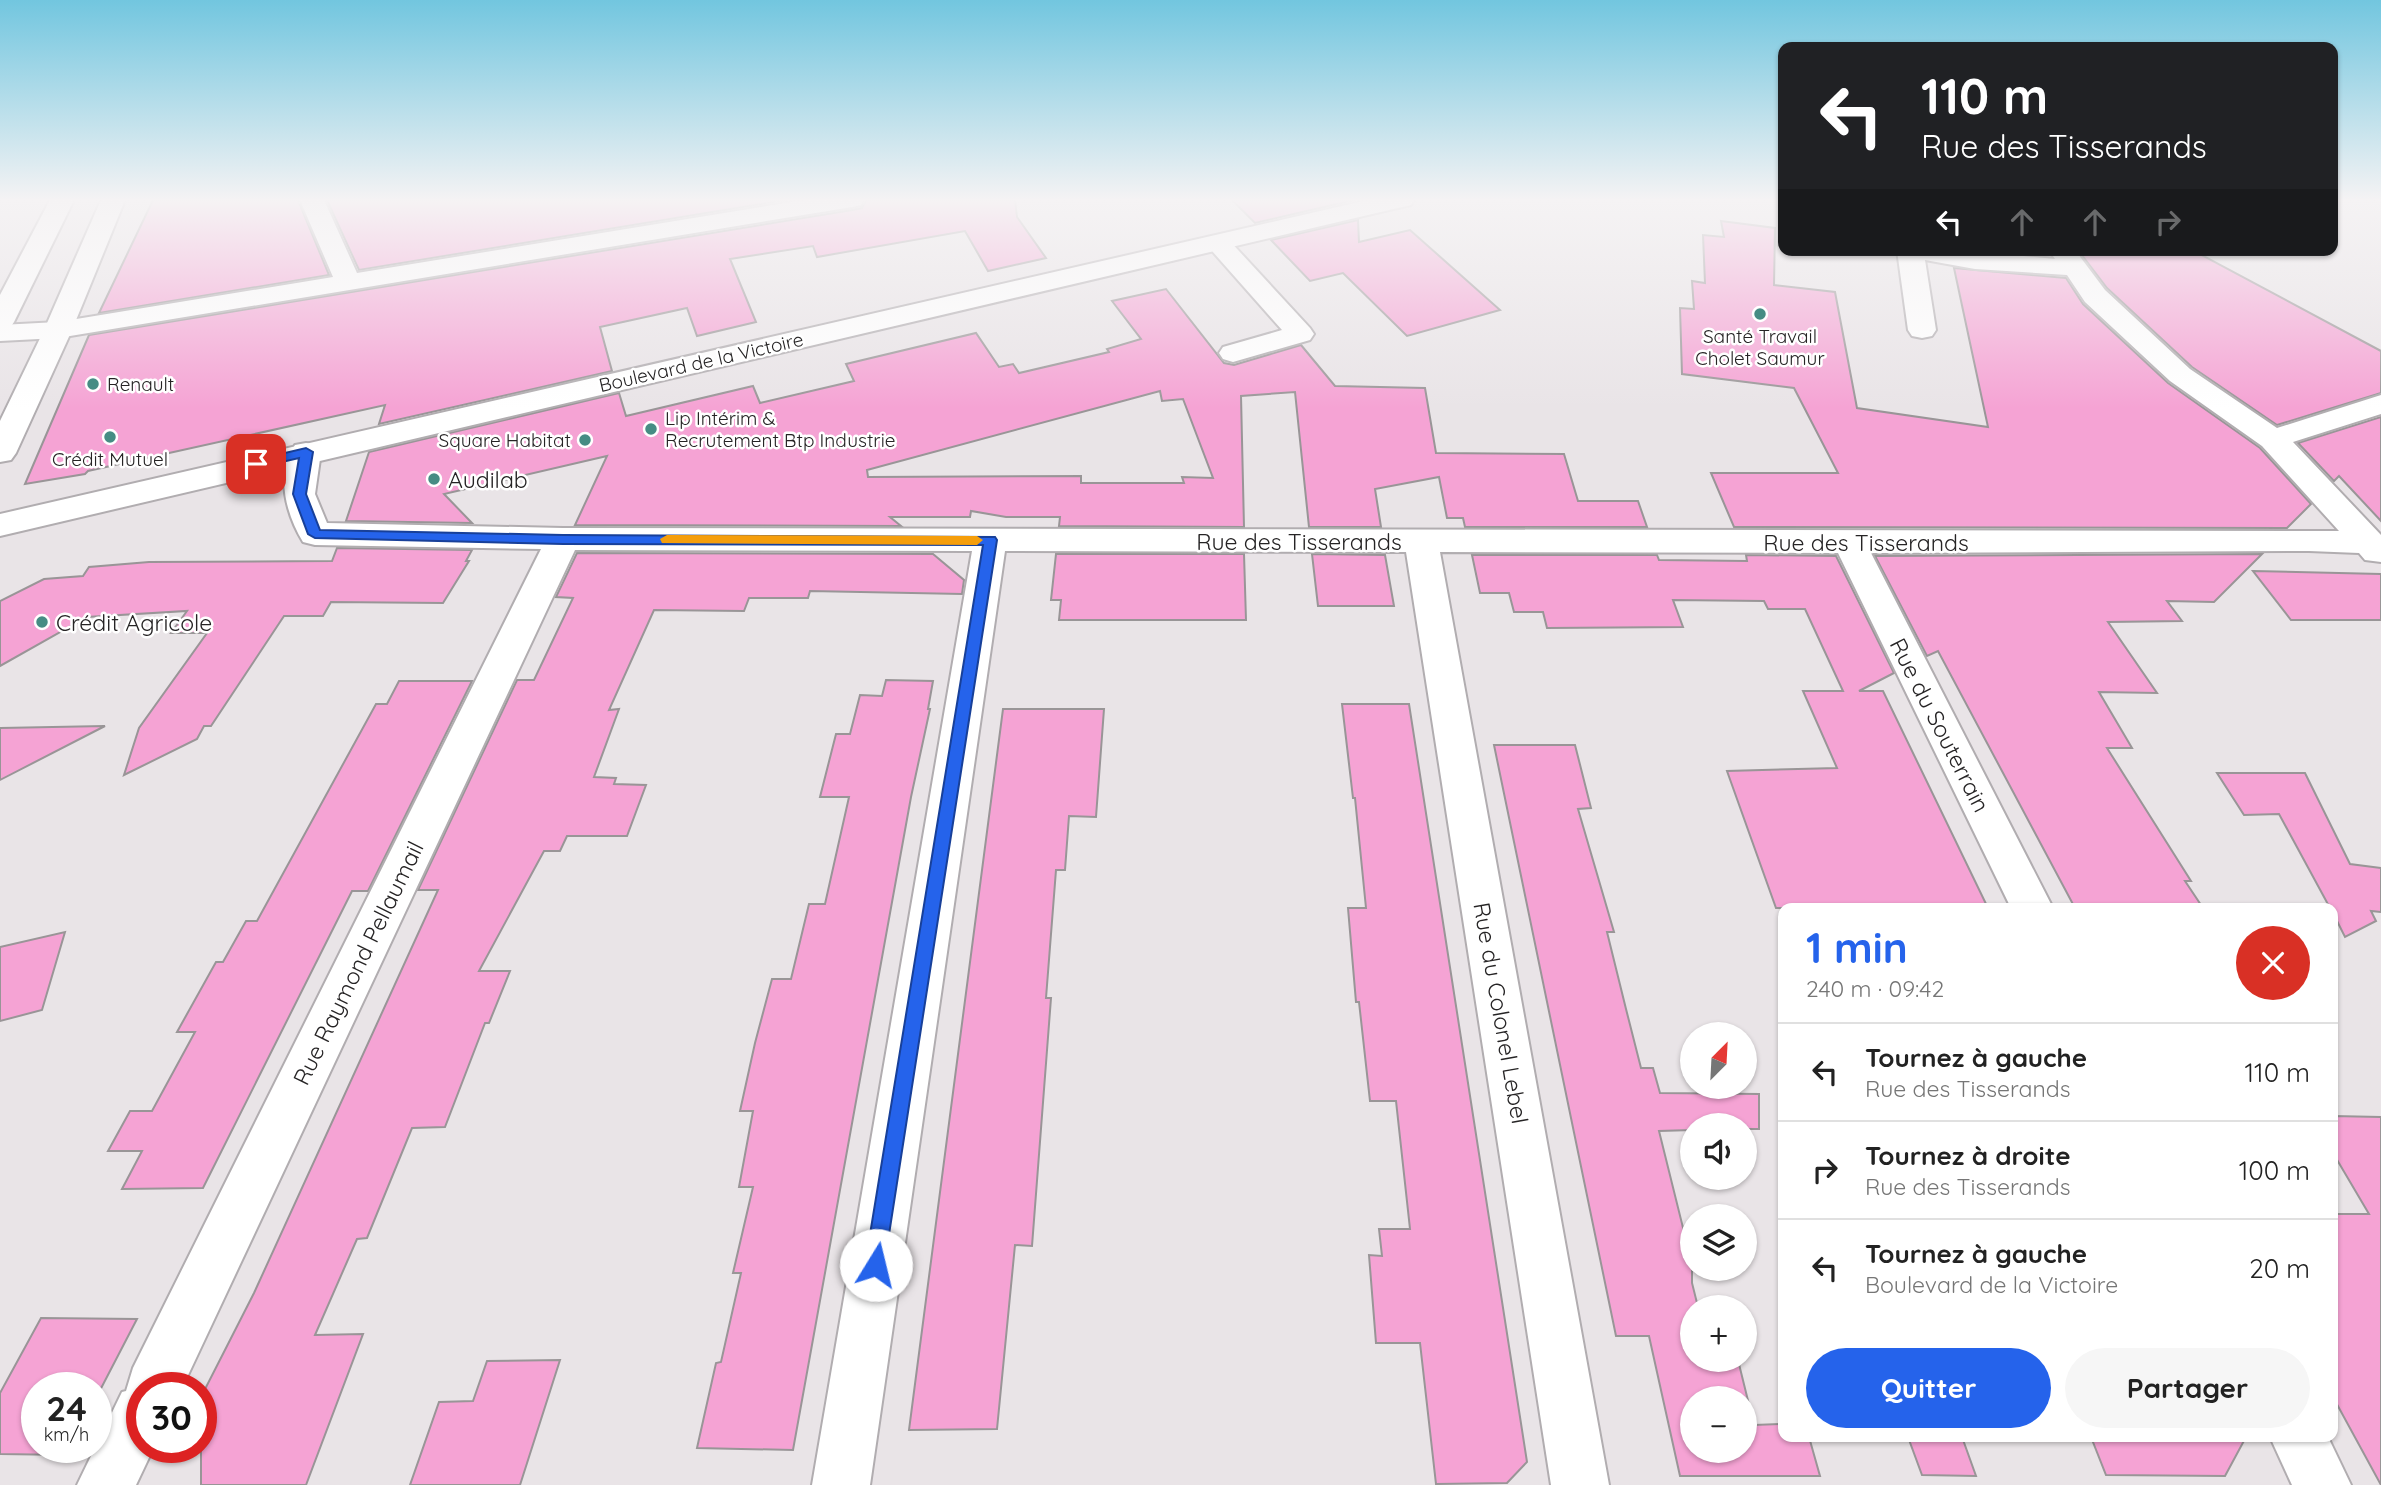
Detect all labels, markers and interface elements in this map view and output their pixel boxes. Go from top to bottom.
text: 110 m [1921,65,2048,126]
icon: left [1806,70,1897,161]
text: Rue des Tisserands [1921,126,2207,166]
icon: left [1930,203,1968,241]
icon: ahead [2003,203,2041,241]
icon: ahead [2076,203,2114,241]
icon: right [2149,203,2187,241]
marker: Santé Travail Cholet Saumur [1752,306,1768,322]
place label: Santé Travail Cholet Saumur [1695,324,1825,370]
street label: Boulevard de la Victoire [596,327,806,397]
place label: Renault [107,372,174,396]
marker: Renault [85,376,101,392]
place label: Lip Intérim & Recrutement Btp Industrie [665,406,895,452]
marker: Lip Intérim & Recrutement Btp Industrie [643,421,659,437]
place label: Square Habitat [438,428,571,452]
marker: Crédit Mutuel [102,429,118,445]
marker: Square Habitat [577,432,593,448]
pin [226,434,286,494]
icon: arrive [237,445,275,483]
place label: Crédit Mutuel [52,447,168,471]
place label: Audilab [448,465,528,494]
marker: Audilab [426,471,442,487]
street label: Rue des Tisserands [1196,527,1402,556]
street label: Rue des Tisserands [1763,528,1969,557]
place label: Crédit Agricole [56,608,212,637]
marker: Crédit Agricole [34,614,50,630]
street label: Rue du Souterrain [1884,633,1996,817]
street label: Rue Raymond Pellaumail [286,836,430,1090]
street label: Rue du Colonel Lebel [1467,900,1535,1126]
text: 1 min [1806,921,1908,974]
button: close [2236,926,2310,1000]
text: 240 m · 09:42 [1806,974,1944,1003]
north arrow [1680,1022,1757,1099]
map controls [1680,1022,1757,1463]
text: Tournez à gauche [1865,1041,2087,1074]
icon: left [1806,1053,1844,1091]
text: 110 m [2244,1056,2310,1089]
text: Rue des Tisserands [1865,1074,2070,1103]
button: sound [1680,1113,1757,1190]
text: Tournez à droite [1865,1139,2070,1172]
icon: right [1806,1151,1844,1189]
text: 100 m [2239,1154,2310,1187]
text: Rue des Tisserands [1865,1172,2070,1201]
button: layers [1680,1204,1757,1281]
position arrow [839,1228,913,1302]
text: Tournez à gauche [1865,1237,2087,1270]
icon: left [1806,1249,1844,1287]
text: 20 m [2249,1252,2310,1285]
text: Boulevard de la Victoire [1865,1270,2118,1299]
button: + [1680,1295,1757,1372]
button: Quitter [1806,1348,2051,1428]
button: Partager [2065,1348,2310,1428]
speed limit sign: 30 [126,1372,217,1463]
text: 24 [46,1386,87,1430]
button: − [1680,1386,1757,1463]
text: km/h [44,1423,89,1446]

